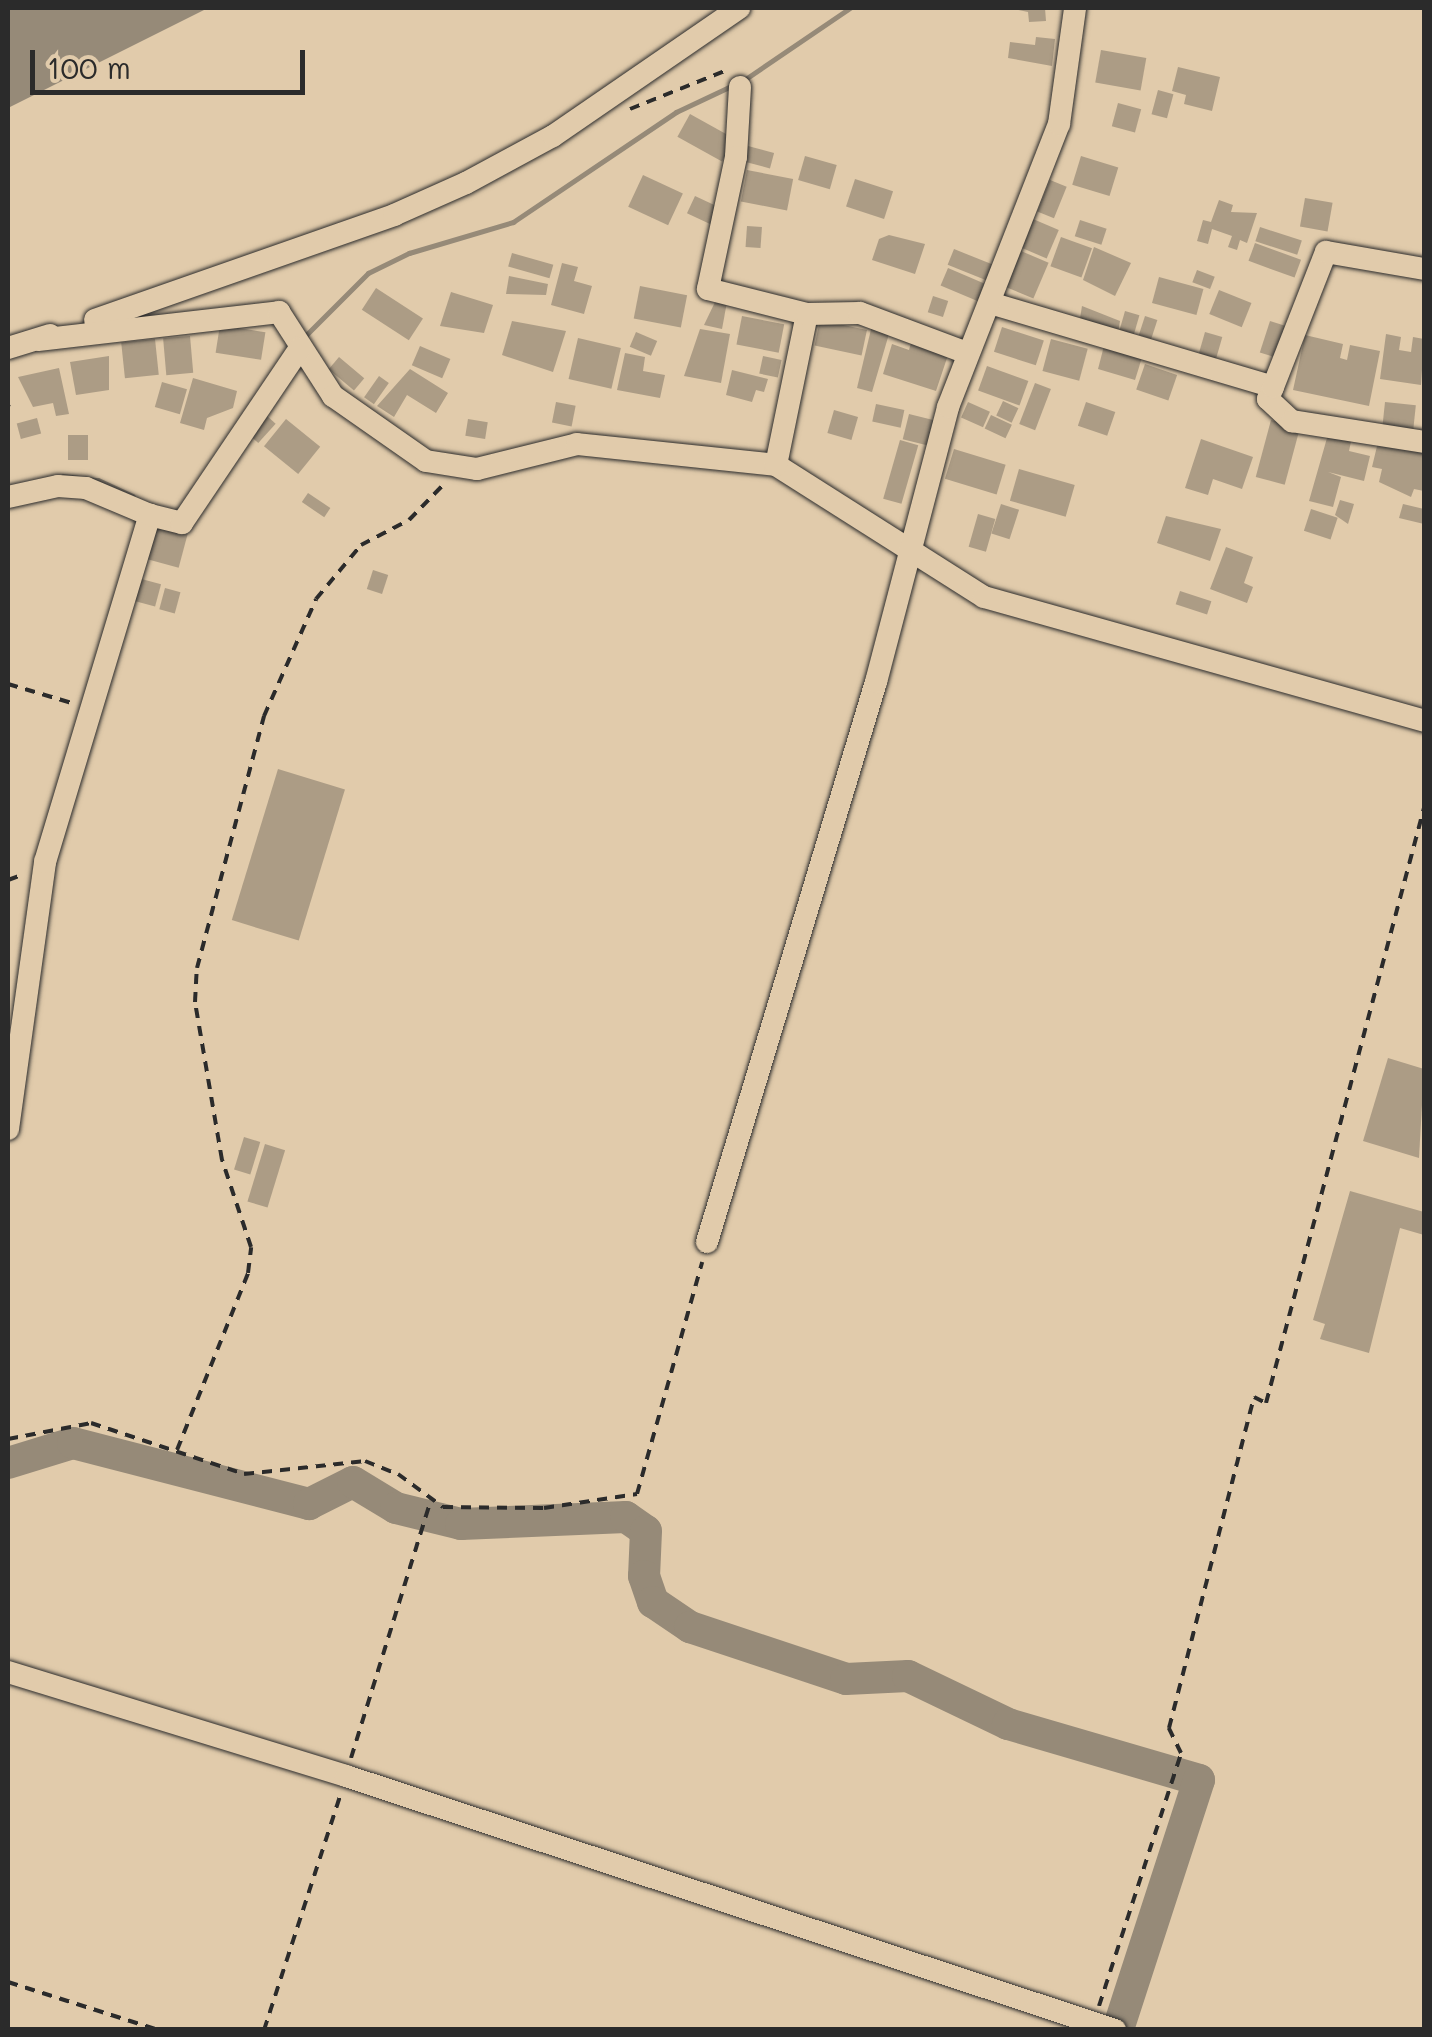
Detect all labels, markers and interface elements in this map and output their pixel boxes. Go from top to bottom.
scale bar [35,30,310,92]
text: 100 m [47,47,131,87]

